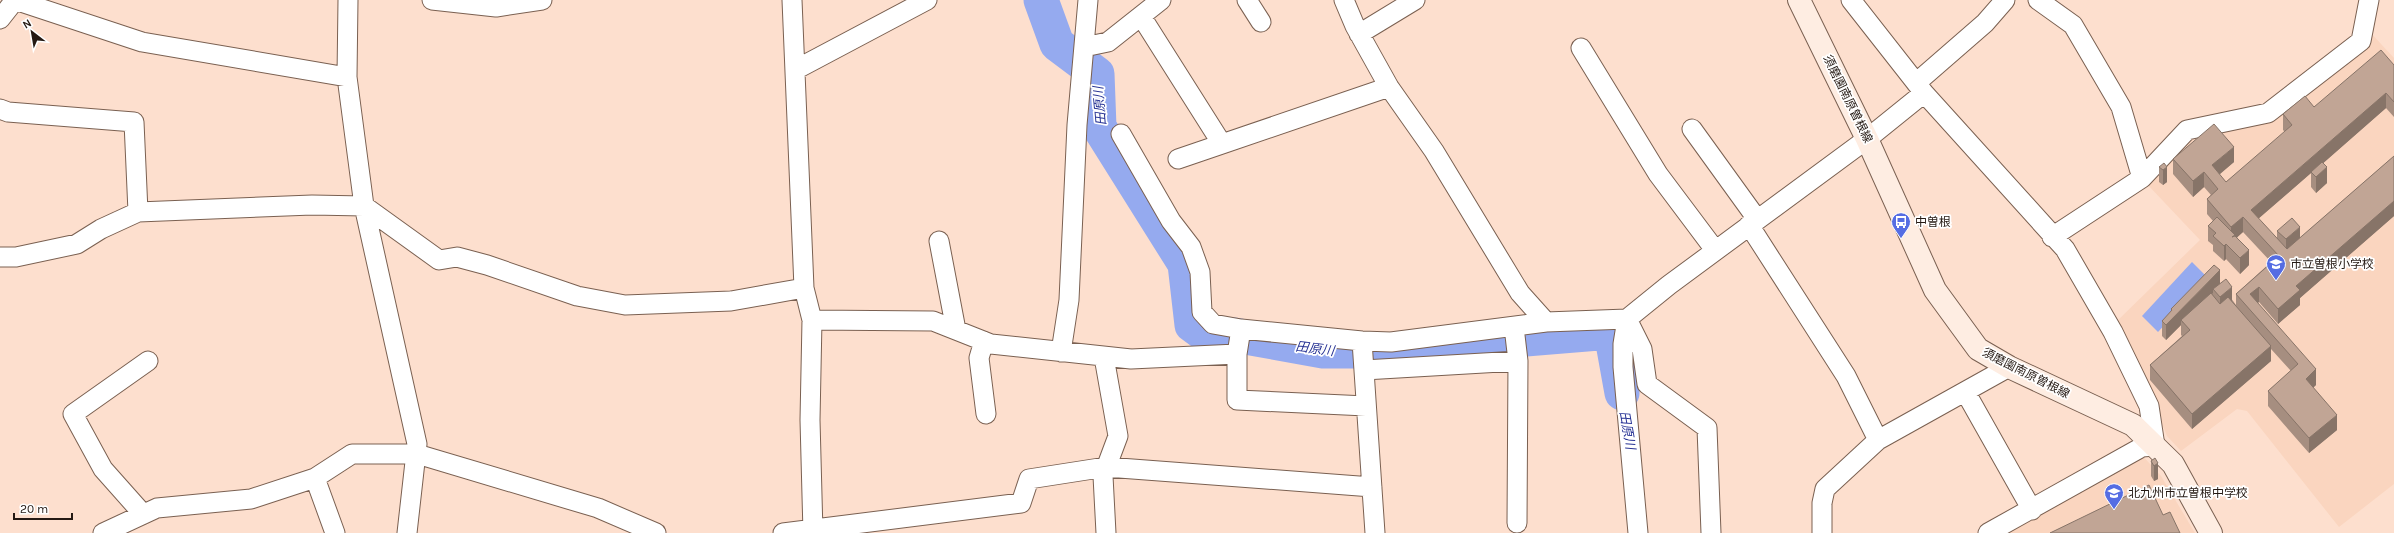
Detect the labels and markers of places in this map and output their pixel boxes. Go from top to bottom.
bus stop icon: 中曽根 [1890,211,1912,239]
place label: 中曽根 [1915,215,1951,229]
school or university icon: 市立曽根小学校 [2265,253,2287,281]
place label: 市立曽根小学校 [2290,257,2374,271]
school or university icon: 北九州市立曽根中学校 [2103,482,2125,510]
place label: 北九州市立曽根中学校 [2128,486,2248,500]

